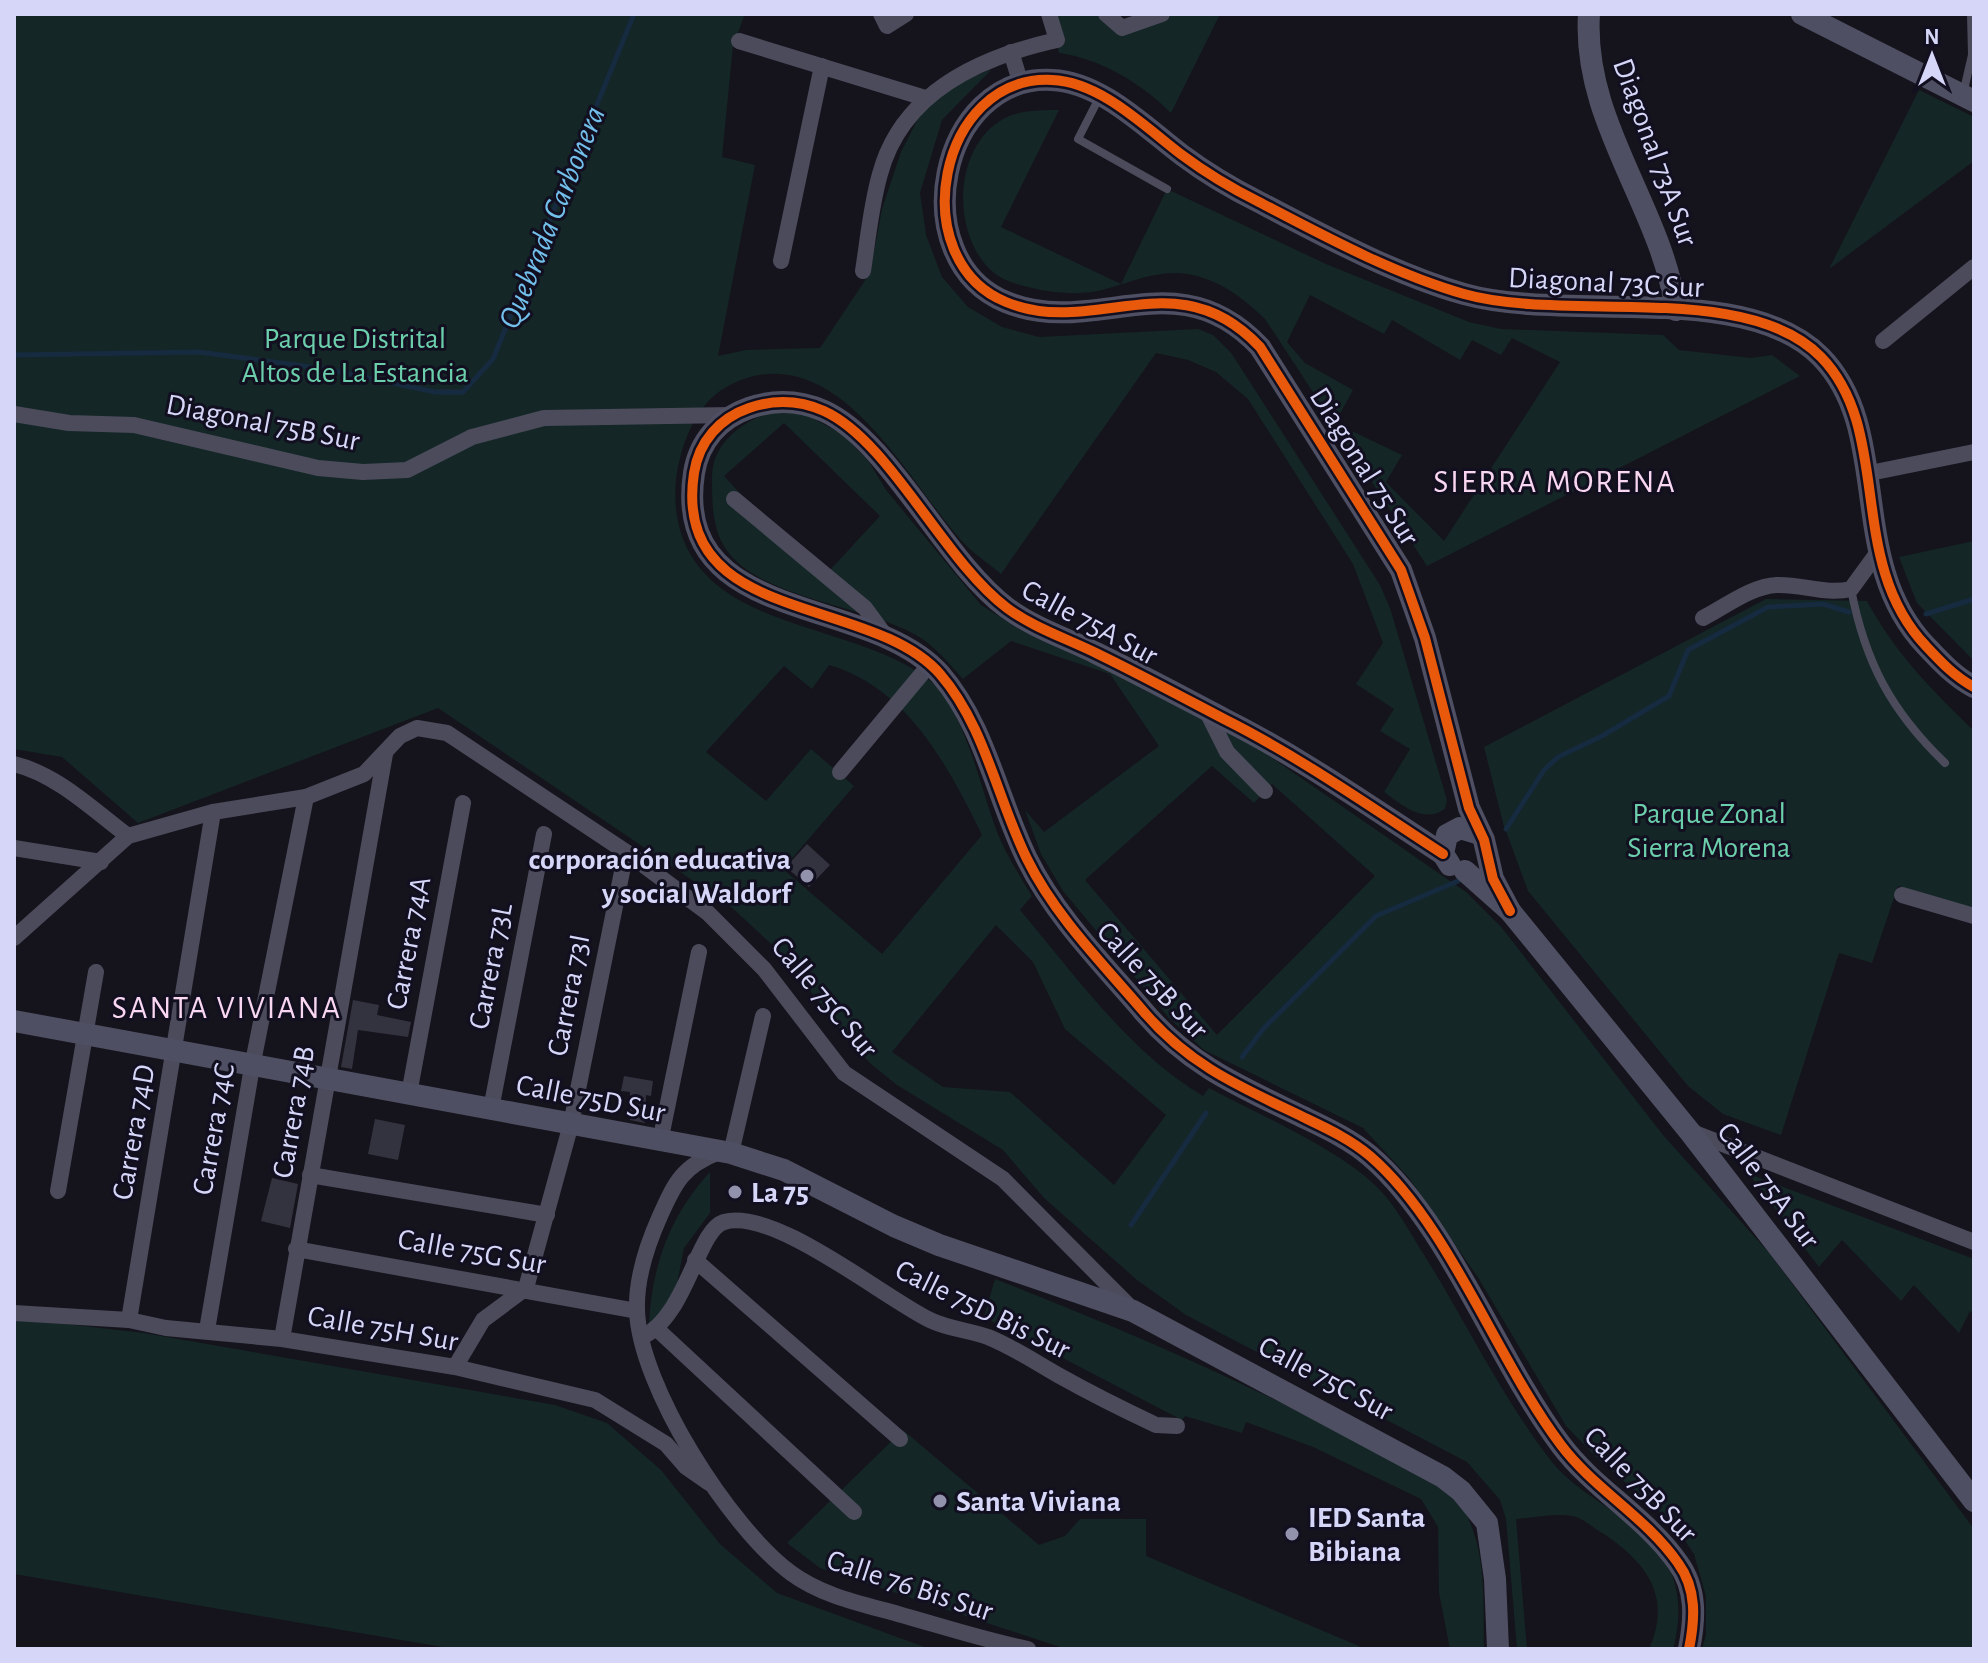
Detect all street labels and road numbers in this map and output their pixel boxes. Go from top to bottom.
street label: Diagonal 73A Sur [1607,55,1703,250]
street label: Diagonal 73C Sur [1508,263,1705,303]
street label: Diagonal 75 Sur [1304,382,1425,551]
street label: Diagonal 75B Sur [164,390,362,456]
street label: Calle 75A Sur [1017,575,1163,671]
street label: Carrera 74A [381,874,437,1012]
street label: Carrera 73L [464,900,518,1032]
street label: Calle 75B Sur [1091,916,1214,1045]
street label: Calle 75C Sur [765,931,883,1064]
street label: Carrera 73I [542,932,595,1059]
street label: Carrera 74B [268,1044,320,1181]
street label: Carrera 74C [188,1061,240,1197]
street label: Carrera 74D [107,1062,161,1202]
street label: Calle 75D Sur [514,1070,668,1128]
street label: Calle 75A Sur [1711,1117,1825,1254]
street label: Calle 75G Sur [395,1224,549,1280]
street label: Calle 75D Bis Sur [890,1255,1075,1365]
street label: Calle 75H Sur [305,1301,461,1357]
street label: Calle 75C Sur [1253,1331,1398,1427]
street label: Calle 75B Sur [1578,1421,1703,1549]
street label: Calle 76 Bis Sur [823,1545,997,1627]

